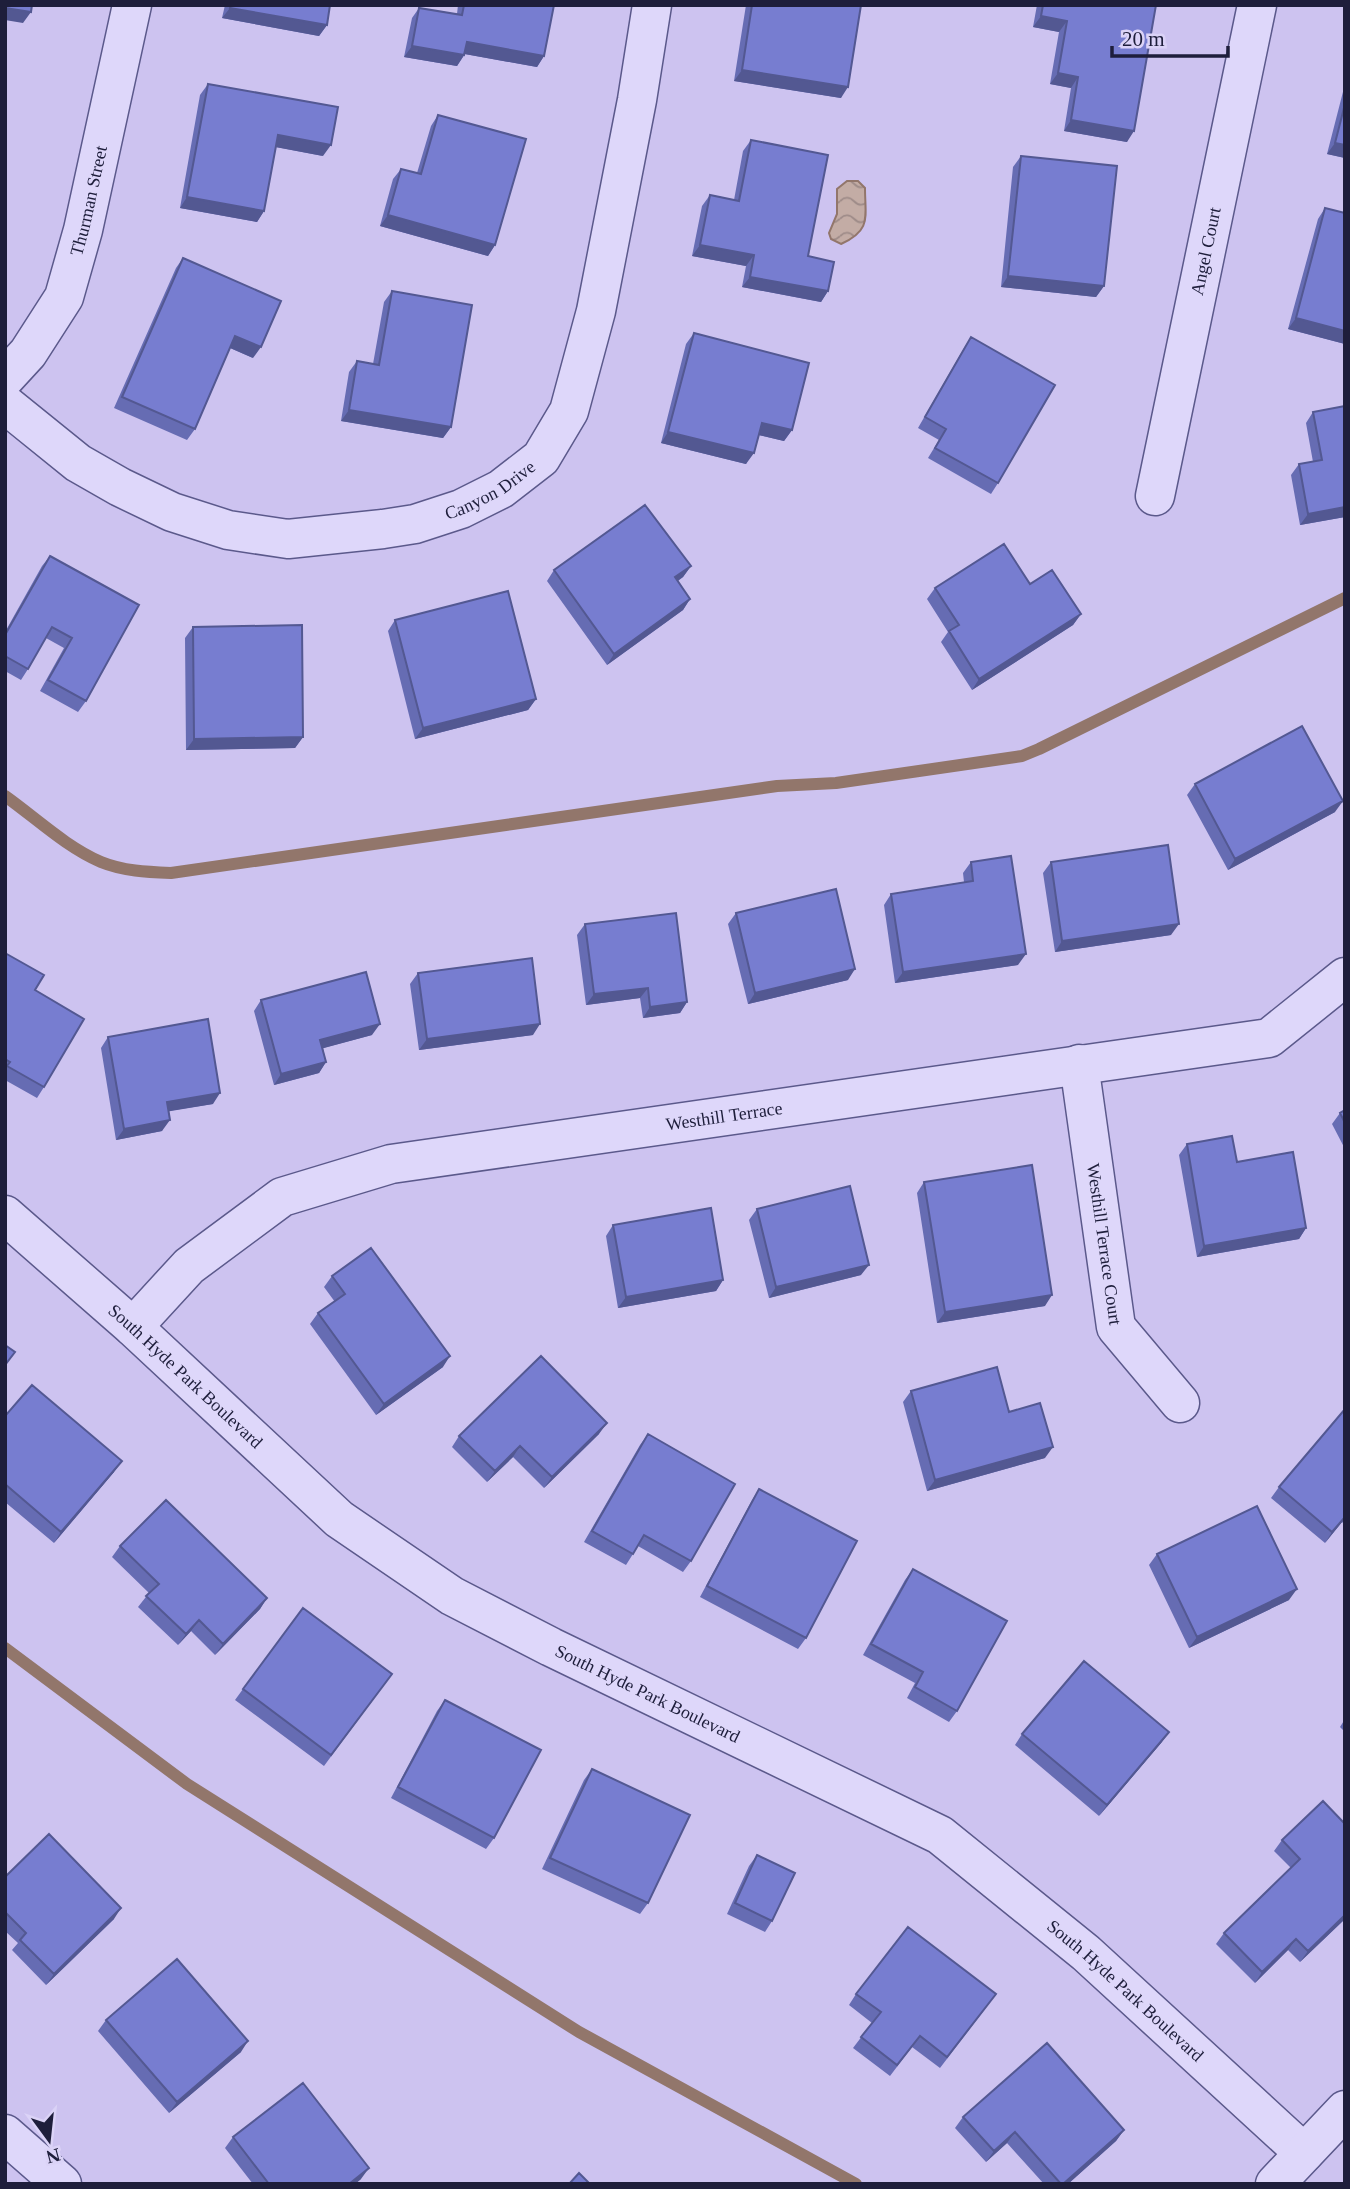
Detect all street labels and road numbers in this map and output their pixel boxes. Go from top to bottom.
street label: Thurman Street [66,144,111,258]
street label: Angel Court [1187,205,1225,297]
street label: Canyon Drive [442,456,539,524]
street label: Westhill Terrace [664,1098,784,1134]
street label: Westhill Terrace Court [1083,1162,1126,1326]
street label: South Hyde Park Boulevard [104,1300,267,1452]
street label: South Hyde Park Boulevard [552,1641,743,1747]
street label: South Hyde Park Boulevard [1043,1916,1208,2066]

